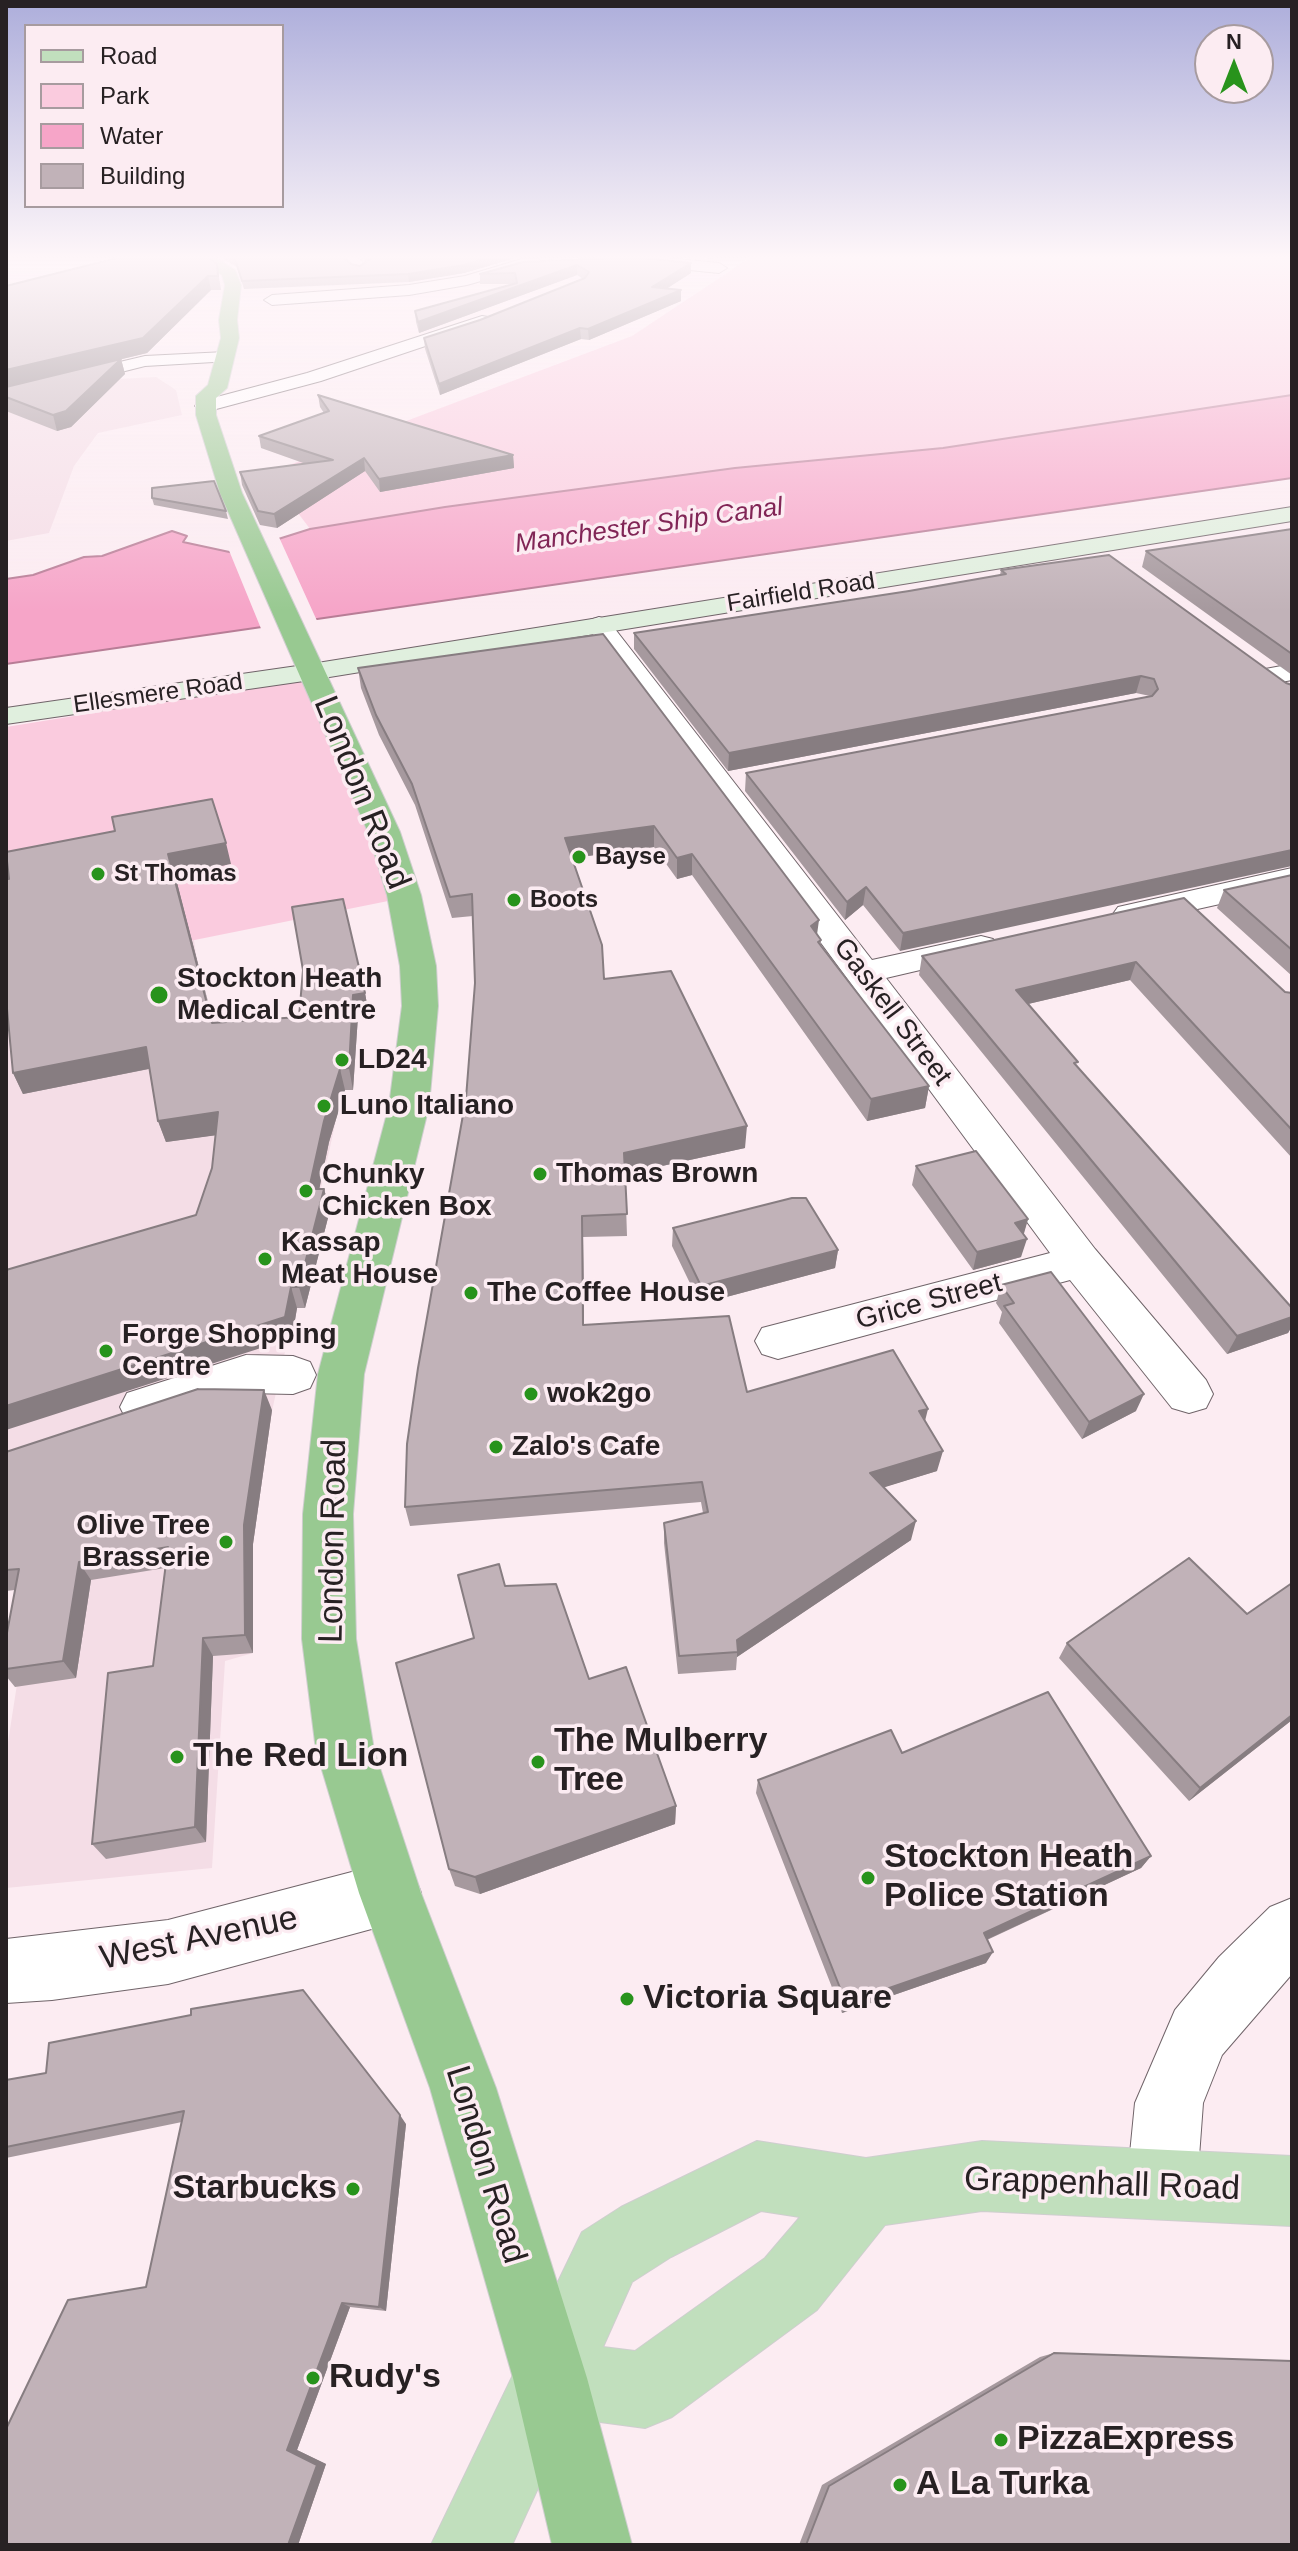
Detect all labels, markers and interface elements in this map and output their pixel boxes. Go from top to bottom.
legend [24,24,284,208]
north arrow [1194,24,1274,104]
text: N [1226,29,1242,54]
text: Road [100,42,157,69]
text: Park [100,82,149,109]
text: Water [100,122,163,149]
text: Building [100,162,185,189]
water label: Manchester Ship Canal [513,492,785,560]
street label: Fairfield Road [725,567,877,619]
street label: Ellesmere Road [71,668,245,720]
street label: London Road [304,691,418,895]
place label: Bayse [595,843,666,871]
marker: Bayse [570,848,588,866]
place label: St Thomas [114,860,237,888]
marker: St Thomas [89,865,107,883]
place label: Boots [530,886,598,914]
marker: Boots [505,891,523,909]
street label: Gaskell Street [826,932,958,1092]
place label: Stockton Heath Medical Centre [177,962,382,1028]
marker: Stockton Heath Medical Centre [148,984,170,1006]
place label: LD24 [358,1043,426,1077]
marker: LD24 [333,1051,351,1069]
place label: Luno Italiano [340,1089,514,1123]
marker: Luno Italiano [315,1097,333,1115]
place label: Thomas Brown [556,1157,758,1191]
place label: Chunky Chicken Box [322,1158,492,1224]
marker: Thomas Brown [531,1165,549,1183]
marker: Chunky Chicken Box [297,1182,315,1200]
place label: Kassap Meat House [281,1226,438,1292]
marker: Kassap Meat House [256,1250,274,1268]
street label: Grice Street [853,1266,1005,1338]
place label: The Coffee House [487,1276,725,1310]
marker: The Coffee House [462,1284,480,1302]
place label: Forge Shopping Centre [122,1318,337,1384]
marker: Forge Shopping Centre [97,1342,115,1360]
place label: wok2go [547,1377,651,1411]
marker: wok2go [522,1385,540,1403]
place label: Zalo's Cafe [512,1430,660,1464]
marker: Zalo's Cafe [487,1438,505,1456]
street label: London Road [312,1439,356,1643]
place label: Olive Tree Brasserie [76,1509,210,1575]
marker: Olive Tree Brasserie [217,1533,235,1551]
place label: The Mulberry Tree [554,1722,767,1802]
place label: The Red Lion [193,1737,408,1777]
marker: The Red Lion [168,1748,186,1766]
marker: The Mulberry Tree [529,1753,547,1771]
place label: Stockton Heath Police Station [884,1838,1133,1918]
marker: Stockton Heath Police Station [859,1869,877,1887]
street label: West Avenue [96,1898,302,1980]
place label: Victoria Square [643,1979,892,2019]
marker: Victoria Square [618,1990,636,2008]
street label: London Road [436,2061,534,2269]
street label: Grappenhall Road [963,2160,1241,2210]
place label: Starbucks [173,2169,337,2209]
marker: Starbucks [344,2180,362,2198]
place label: Rudy's [329,2358,441,2398]
marker: Rudy's [304,2369,322,2387]
place label: PizzaExpress [1017,2420,1234,2460]
marker: PizzaExpress [992,2431,1010,2449]
place label: A La Turka [916,2465,1089,2505]
marker: A La Turka [891,2476,909,2494]

